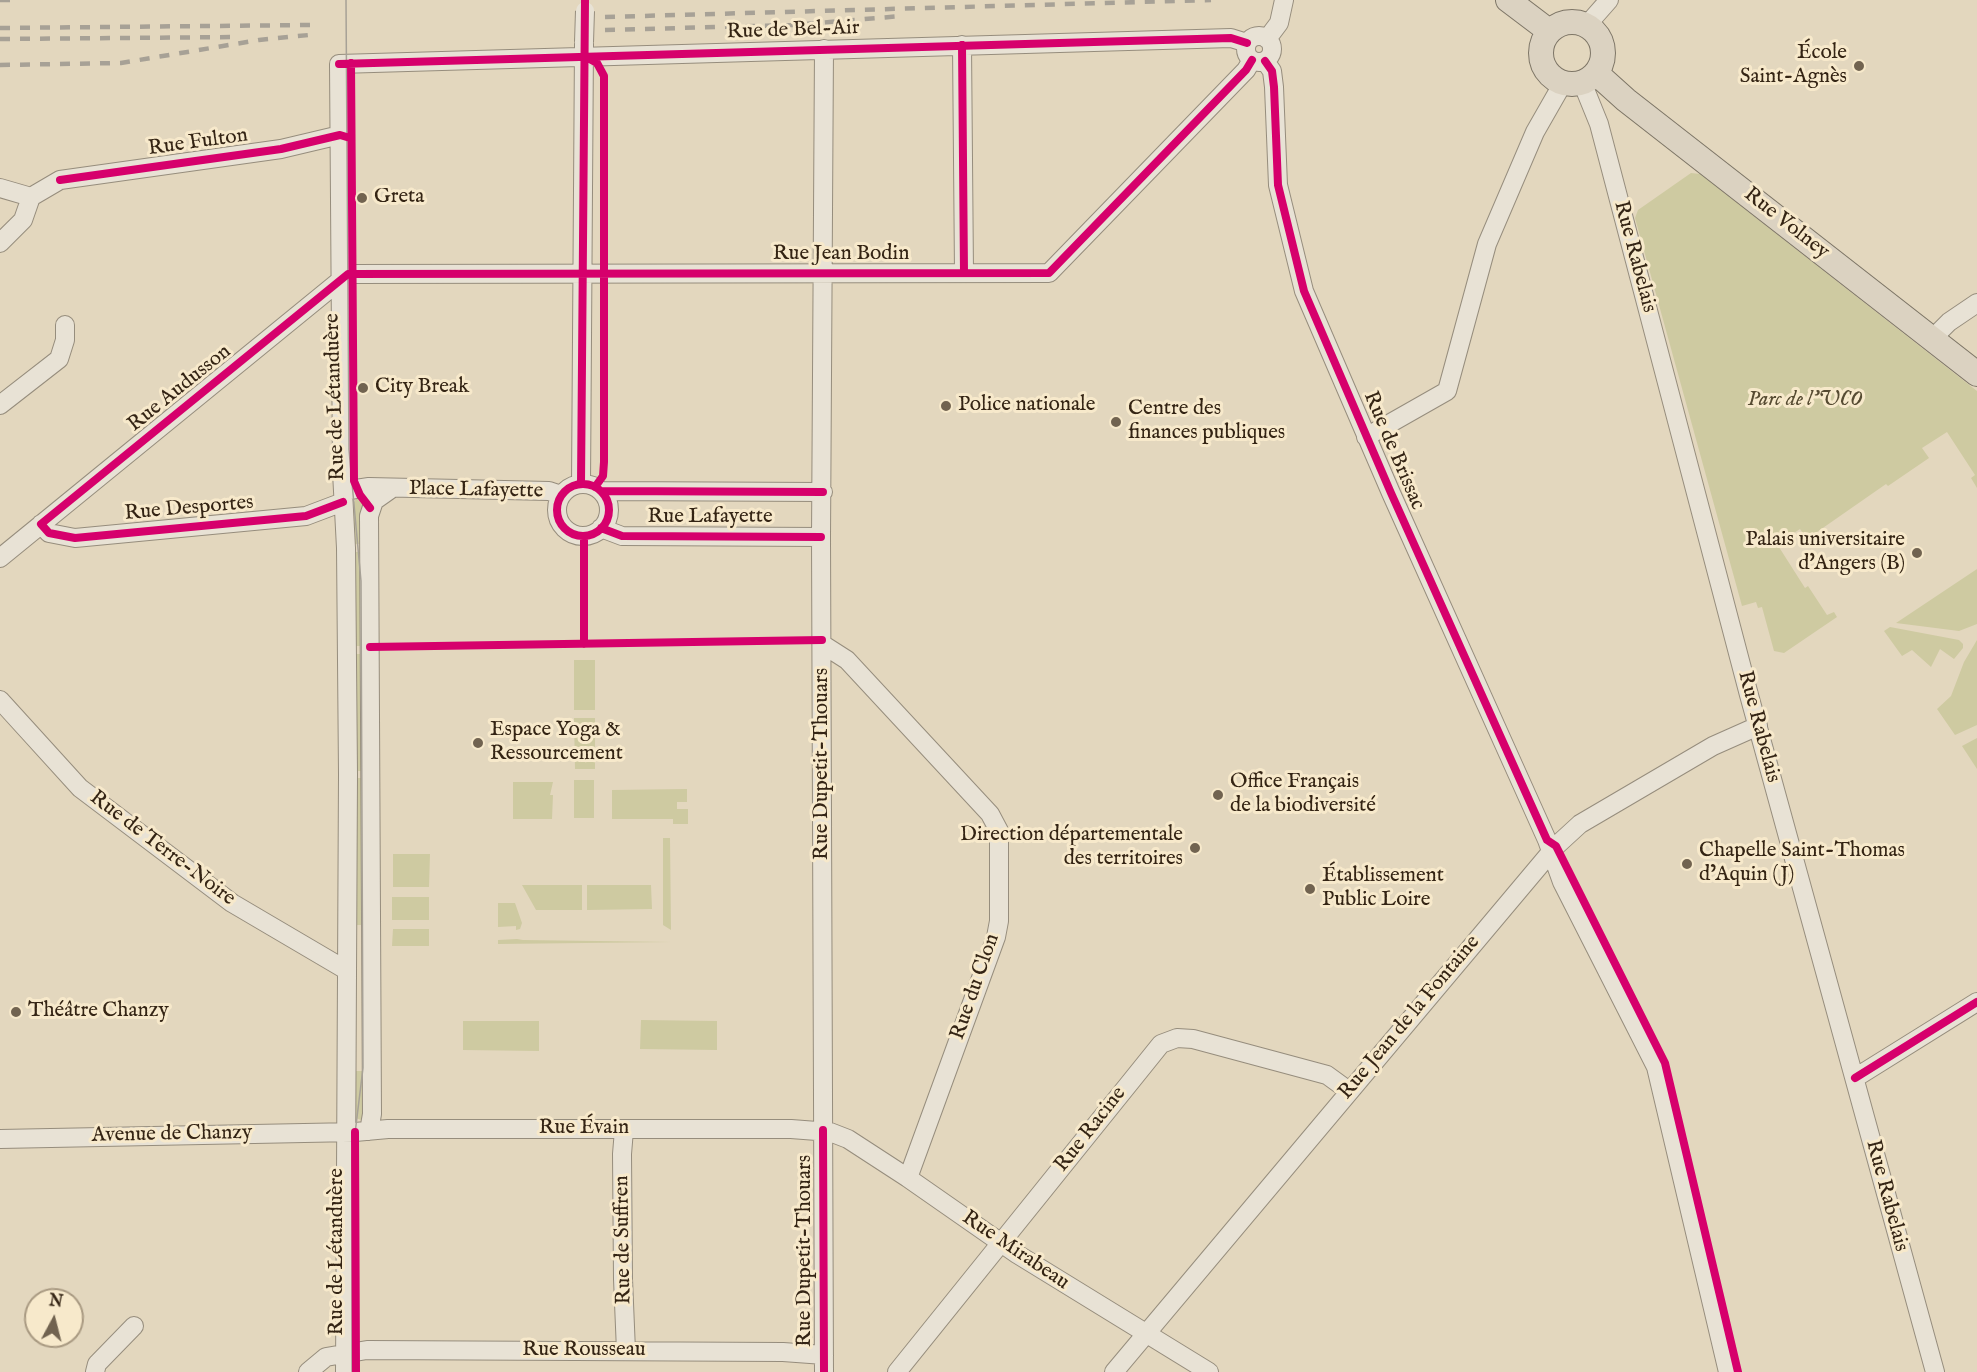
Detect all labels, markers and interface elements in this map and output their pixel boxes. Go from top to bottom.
street label: Rue de Bel-Air [726,16,860,46]
place label: École Saint-Agnès [1740,41,1847,91]
marker: École Saint-Agnès [1852,59,1866,73]
street label: Rue Fulton [147,124,249,162]
street label: Rue Volney [1738,183,1834,265]
place label: Greta [374,185,424,211]
marker: Greta [355,191,369,205]
street label: Rue Rabelais [1607,198,1661,316]
street label: Rue Jean Bodin [773,242,909,268]
street label: Rue de Létanduère [320,313,352,481]
street label: Rue Audusson [123,340,237,438]
place label: City Break [375,375,469,401]
marker: City Break [356,381,370,395]
street label: Rue de Brissac [1357,388,1429,514]
park label: Parc de l’UCO [1747,388,1863,414]
place label: Police nationale [958,393,1095,419]
place label: Centre des finances publiques [1128,397,1285,447]
marker: Police nationale [939,399,953,413]
marker: Centre des finances publiques [1109,415,1123,429]
street label: Place Lafayette [409,477,543,505]
street label: Rue Desportes [123,491,255,527]
street label: Rue Lafayette [647,505,773,531]
place label: Palais universitaire d'Angers (B) [1745,528,1905,578]
marker: Palais universitaire d'Angers (B) [1910,546,1924,560]
street label: Rue Dupetit-Thouars [810,668,836,860]
street label: Rue Rabelais [1731,668,1785,786]
place label: Espace Yoga & Ressourcement [490,718,623,768]
marker: Espace Yoga & Ressourcement [471,736,485,750]
place label: Office Français de la biodiversité [1230,770,1376,820]
street label: Rue de Terre-Noire [84,786,240,912]
marker: Office Français de la biodiversité [1211,788,1225,802]
place label: Direction départementale des territoires [960,823,1183,873]
place label: Chapelle Saint-Thomas d’Aquin (J) [1699,839,1905,889]
marker: Direction départementale des territoires [1188,841,1202,855]
marker: Chapelle Saint-Thomas d’Aquin (J) [1680,857,1694,871]
place label: Établissement Public Loire [1322,864,1444,914]
marker: Établissement Public Loire [1303,882,1317,896]
street label: Rue du Clon [946,931,1006,1043]
street label: Rue Jean de la Fontaine [1334,931,1486,1105]
place label: Théâtre Chanzy [28,999,169,1025]
marker: Théâtre Chanzy [9,1005,23,1019]
street label: Rue Racine [1050,1082,1132,1178]
street label: Rue Évain [539,1116,629,1142]
street label: Avenue de Chanzy [91,1121,253,1149]
street label: Rue Rabelais [1859,1137,1913,1255]
street label: Rue Dupetit-Thouars [793,1155,819,1347]
street label: Rue de Létanduère [325,1168,351,1336]
street label: Rue de Suffren [610,1175,638,1305]
street label: Rue Mirabeau [957,1206,1073,1296]
north arrow [24,1288,84,1348]
text: N [48,1291,64,1313]
street label: Rue Rousseau [522,1338,646,1364]

